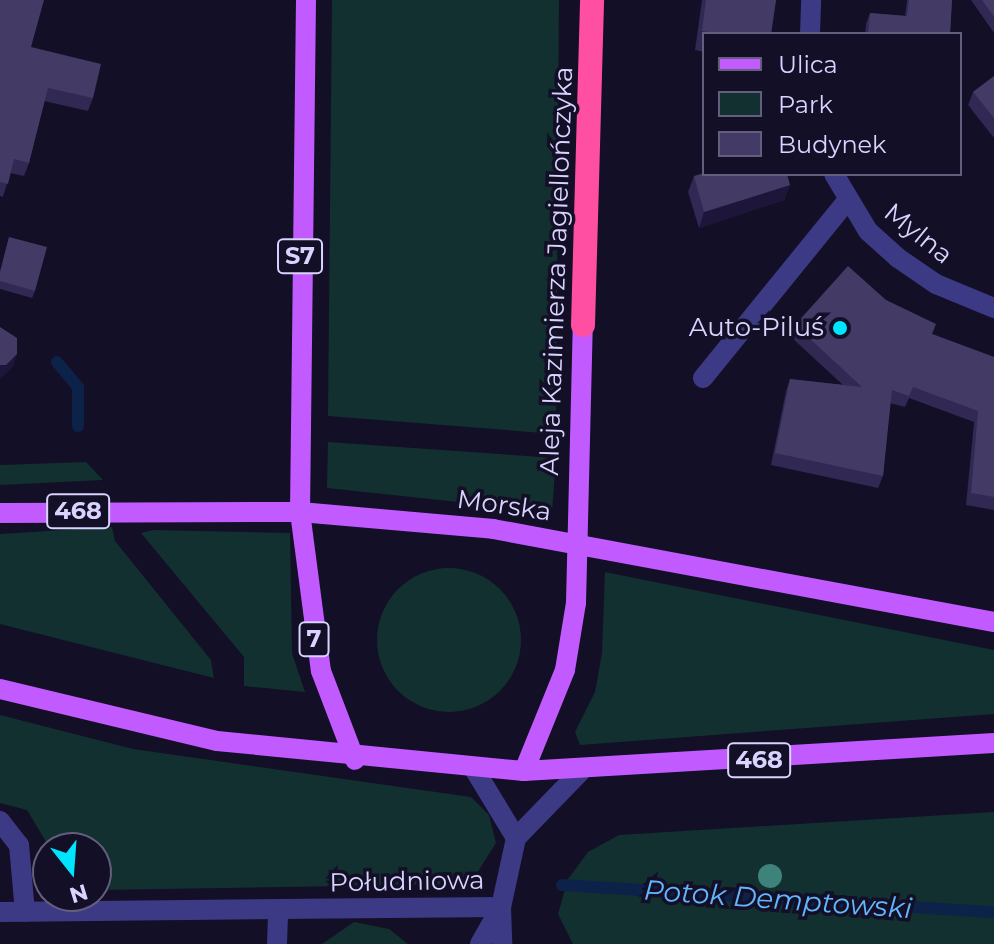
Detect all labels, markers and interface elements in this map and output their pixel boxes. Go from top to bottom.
legend [702,32,962,176]
text: Ulica [778,50,838,79]
street label: Aleja Kazimierza Jagiellończyka [534,66,580,476]
text: Park [778,90,833,119]
text: Budynek [778,130,886,159]
street label: Mylna [878,197,958,271]
road number: S7 [276,236,324,276]
place label: Auto-Piluś [689,312,824,344]
marker: Auto-Piluś [831,319,849,337]
street label: Morska [455,484,553,528]
road number: 468 [46,491,110,531]
road number: 7 [298,619,330,659]
road number: 468 [727,740,791,780]
north arrow [32,832,112,912]
street label: Południowa [329,865,485,899]
water label: Potok Demptowski [643,873,913,925]
text: N [66,878,91,909]

